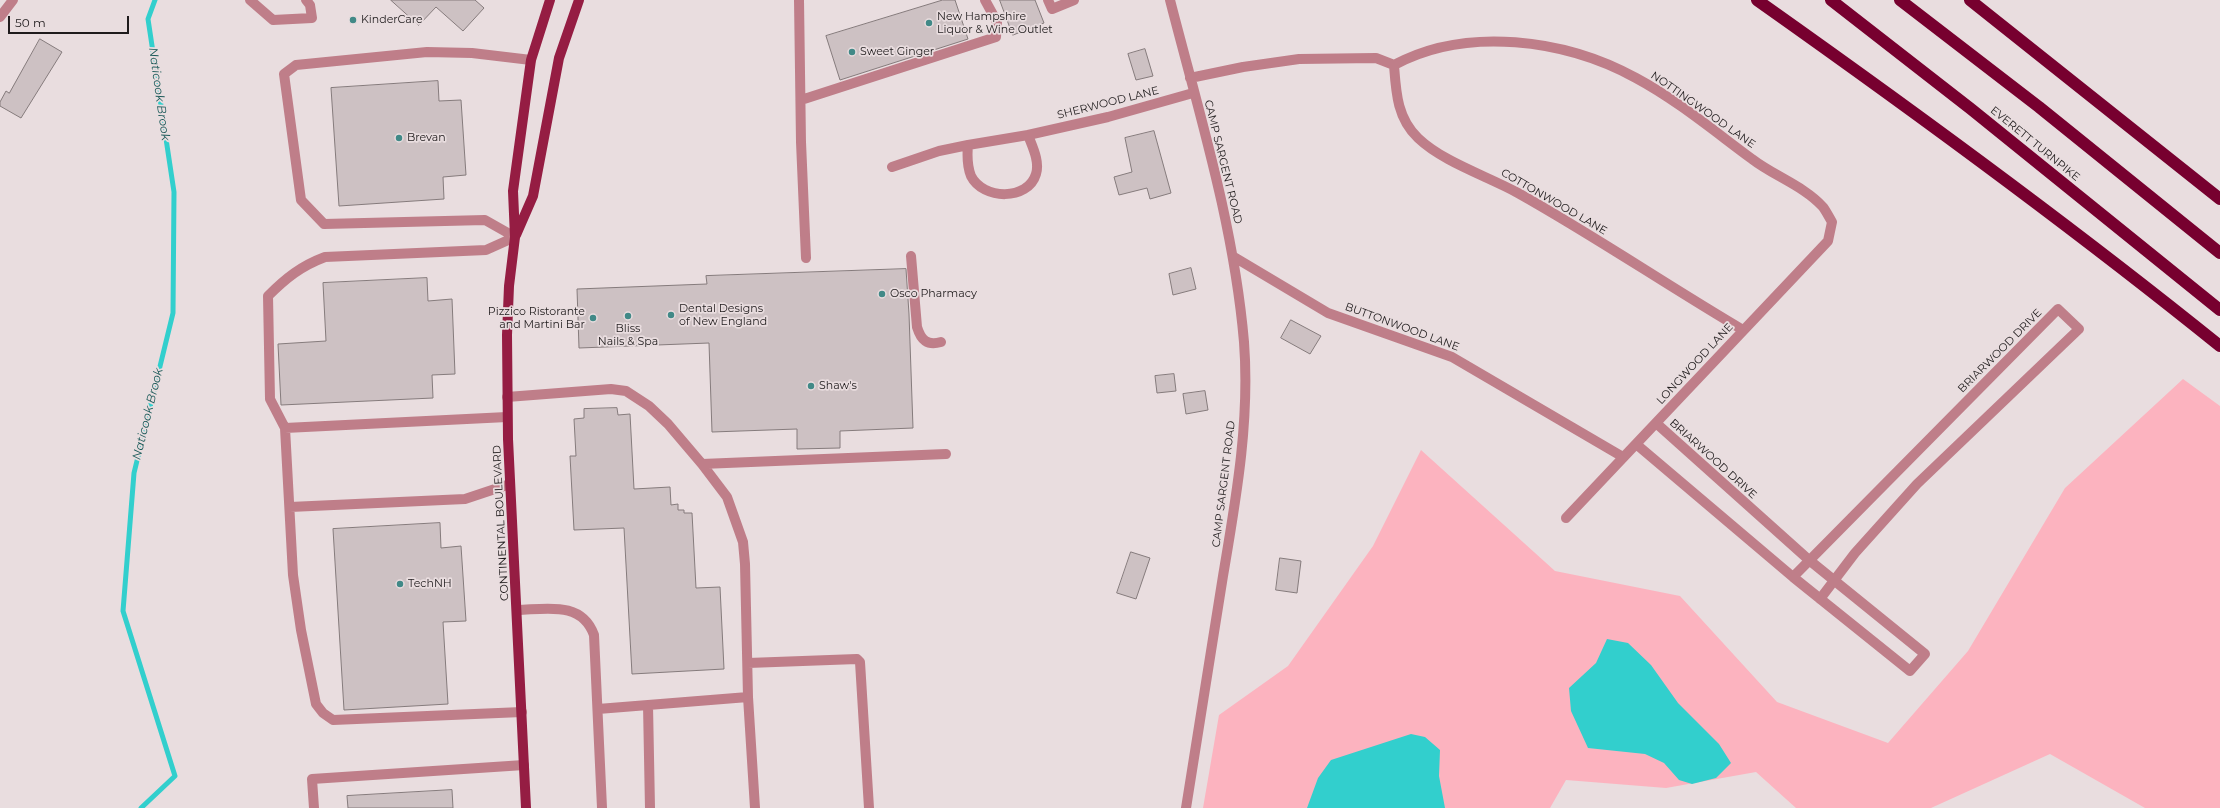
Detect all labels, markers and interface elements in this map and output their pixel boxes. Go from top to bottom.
scale bar [10,8,131,34]
place label: New Hampshire Liquor & Wine Outlet [937,10,1053,36]
place label: KinderCare [361,13,423,27]
text: 50 m [15,15,46,30]
marker: KinderCare [348,15,358,25]
marker: New Hampshire Liquor & Wine Outlet [924,18,934,28]
place label: Sweet Ginger [860,45,934,59]
water label: Naticook Brook [145,47,173,141]
marker: Sweet Ginger [847,47,857,57]
street label: NOTTINGWOOD LANE [1648,69,1758,151]
street label: SHERWOOD LANE [1056,84,1160,122]
street label: CAMP SARGENT ROAD [1201,99,1245,225]
street label: EVERETT TURNPIKE [1988,104,2082,184]
place label: Brevan [407,131,446,145]
marker: Brevan [394,133,404,143]
street label: COTTONWOOD LANE [1499,166,1609,238]
place label: Osco Pharmacy [890,287,977,301]
marker: Osco Pharmacy [877,289,887,299]
street label: BUTTONWOOD LANE [1343,300,1461,354]
place label: Dental Designs of New England [679,302,767,328]
place label: Pizzico Ristorante and Martini Bar [488,305,585,331]
street label: BRIARWOOD DRIVE [1955,306,2045,396]
marker: Dental Designs of New England [666,310,676,320]
marker: Bliss Nails & Spa [623,311,633,321]
marker: Pizzico Ristorante and Martini Bar [588,313,598,323]
street label: LONGWOOD LANE [1654,321,1736,407]
place label: Bliss Nails & Spa [598,322,658,348]
water label: Naticook Brook [130,367,166,461]
place label: Shaw's [819,379,857,393]
marker: Shaw's [806,381,816,391]
street label: BRIARWOOD DRIVE [1667,416,1759,502]
street label: CAMP SARGENT ROAD [1210,420,1238,548]
street label: CONTINENTAL BOULEVARD [490,445,512,601]
place label: TechNH [408,577,452,591]
marker: TechNH [395,579,405,589]

